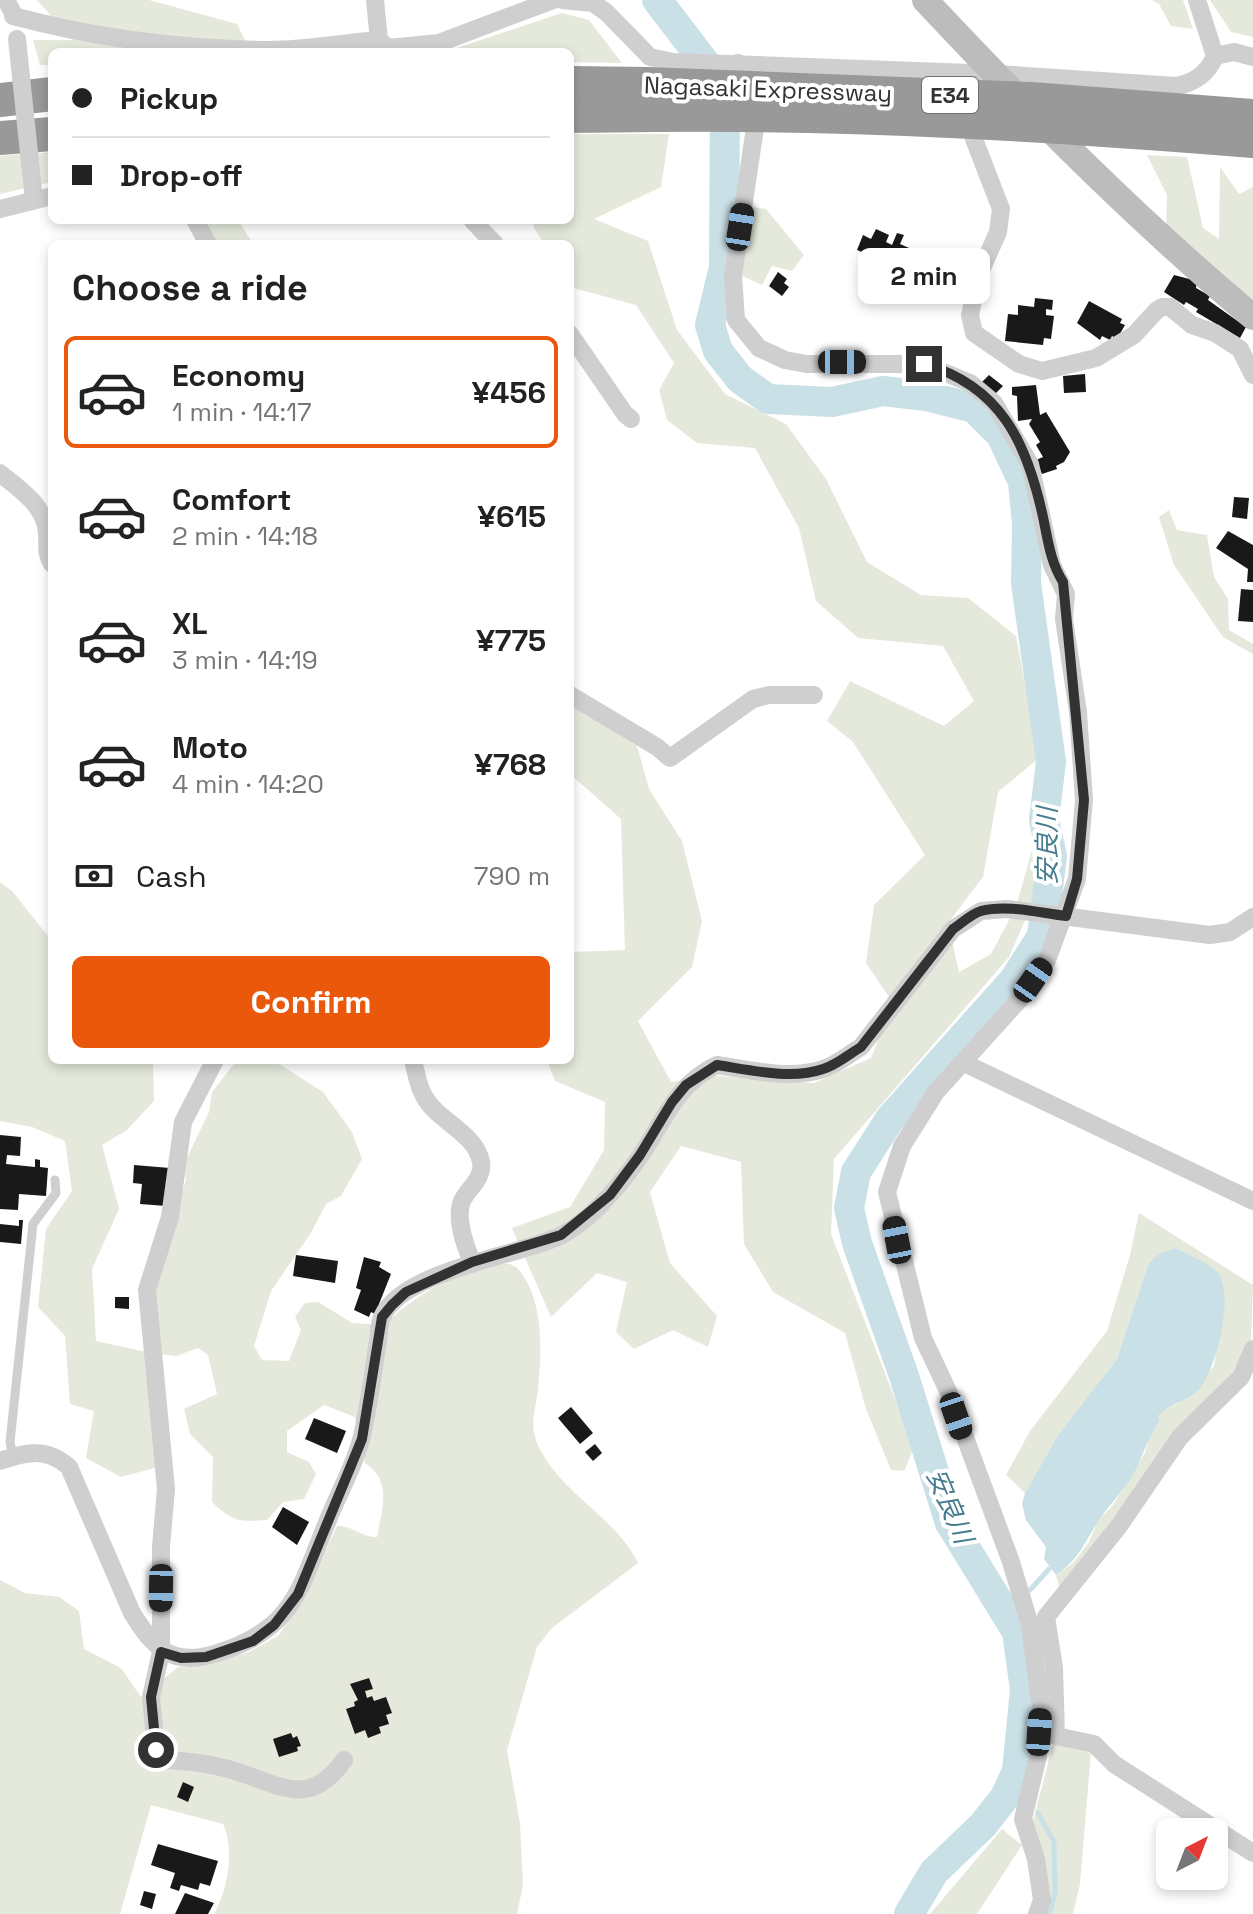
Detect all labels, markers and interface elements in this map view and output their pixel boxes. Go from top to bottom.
street label: Nagasaki Expressway [643,69,893,109]
road number: E34 [922,77,978,113]
text: Pickup [120,79,218,118]
text: Drop-off [120,156,243,195]
car [724,201,756,253]
callout: 2 min [858,248,990,304]
text: 2 min [890,259,958,293]
text: Choose a ride [72,265,308,311]
route end [906,346,942,382]
car [818,350,866,374]
icon: car [76,356,148,428]
text: Economy [172,356,305,395]
text: ¥456 [472,373,546,412]
text: 1 min · 14:17 [172,395,312,429]
icon: car [76,480,148,552]
text: Comfort [172,480,291,519]
text: ¥615 [477,497,546,536]
text: 2 min · 14:18 [172,519,318,553]
icon: car [76,604,148,676]
text: XL [172,604,208,643]
text: ¥775 [476,621,546,660]
text: 3 min · 14:19 [172,643,318,677]
icon: car [76,728,148,800]
text: Moto [172,728,248,767]
text: ¥768 [474,745,546,784]
text: 4 min · 14:20 [172,767,324,801]
water label: 安良川 [1030,804,1064,885]
icon: cash [72,854,116,898]
text: Cash [136,857,207,896]
text: 790 m [474,859,550,893]
car [1009,953,1057,1007]
button: Confirm [72,956,550,1048]
car [881,1214,913,1266]
car [937,1389,975,1443]
water label: 安良川 [919,1463,982,1551]
car [149,1564,173,1612]
car [1025,1707,1053,1757]
route start [138,1732,174,1768]
north arrow [1156,1818,1228,1890]
map controls [1156,1818,1228,1890]

